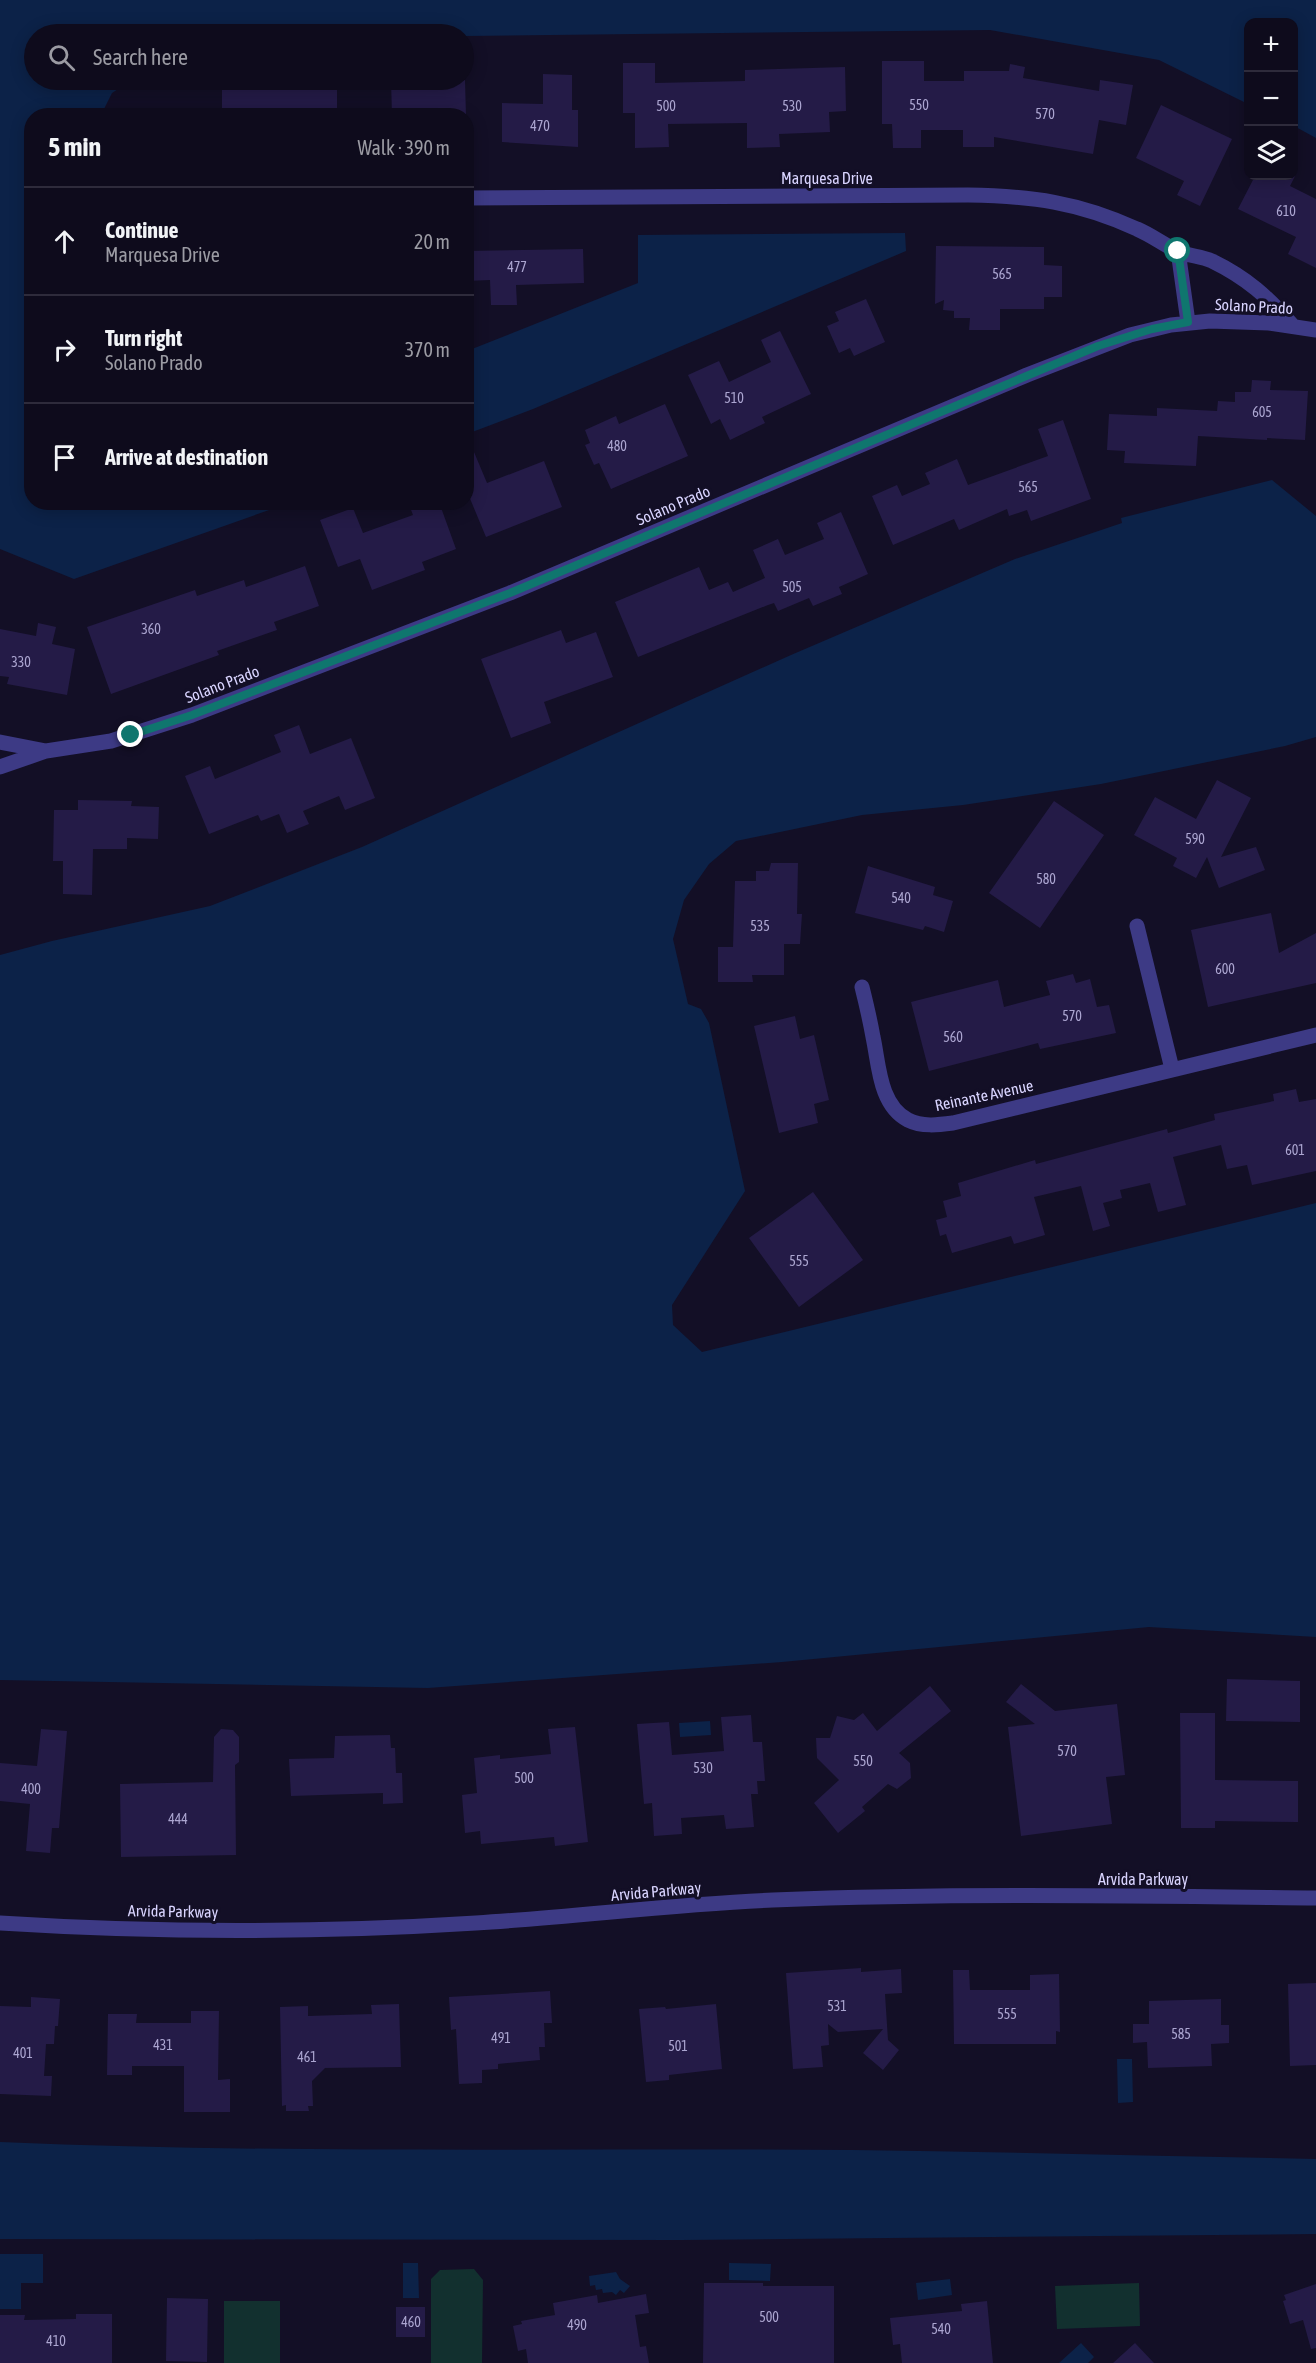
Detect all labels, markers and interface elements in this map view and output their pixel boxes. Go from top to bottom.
map controls [1244,18,1298,180]
button: + [1244,18,1298,72]
search box [24,24,474,90]
icon: search [45,41,78,74]
text: Search here [93,44,188,70]
button: − [1244,72,1298,126]
house number: 550 [909,97,929,113]
house number: 500 [656,98,676,114]
house number: 530 [782,98,802,114]
house number: 570 [1035,106,1055,122]
house number: 470 [530,118,550,134]
button: layers [1244,126,1298,180]
text: 5 min [48,132,101,162]
text: Walk · 390 m [358,136,450,159]
street label: Marquesa Drive [781,169,873,188]
house number: 610 [1276,203,1296,219]
text: Continue [105,217,179,243]
icon: ahead [48,225,81,258]
text: 20 m [414,230,450,253]
route start [1164,237,1190,263]
text: Marquesa Drive [105,243,220,266]
house number: 477 [507,259,527,275]
house number: 565 [992,266,1012,282]
street label: Solano Prado [1214,295,1294,317]
text: Turn right [105,325,182,351]
icon: right [48,333,81,366]
text: 370 m [405,338,450,361]
text: Solano Prado [105,351,203,374]
house number: 510 [724,390,744,406]
house number: 605 [1252,404,1272,420]
house number: 480 [607,438,627,454]
icon: arrive [48,441,81,474]
text: Arrive at destination [105,444,268,470]
house number: 565 [1018,479,1038,495]
street label: Solano Prado [633,481,713,529]
house number: 505 [782,579,802,595]
house number: 360 [141,621,161,637]
house number: 330 [11,654,31,670]
street label: Solano Prado [182,662,262,706]
route end [117,721,143,747]
house number: 590 [1185,831,1205,847]
house number: 580 [1036,871,1056,887]
house number: 540 [891,890,911,906]
house number: 535 [750,918,770,934]
house number: 600 [1215,961,1235,977]
house number: 570 [1062,1008,1082,1024]
house number: 560 [943,1029,963,1045]
street label: Reinante Avenue [933,1076,1035,1114]
house number: 601 [1285,1142,1305,1158]
house number: 555 [789,1253,809,1269]
house number: 570 [1057,1743,1077,1759]
house number: 550 [853,1753,873,1769]
house number: 530 [693,1760,713,1776]
house number: 500 [514,1770,534,1786]
house number: 400 [21,1781,41,1797]
house number: 444 [168,1811,188,1827]
street label: Arvida Parkway [1098,1870,1188,1889]
street label: Arvida Parkway [610,1878,702,1905]
street label: Arvida Parkway [128,1901,219,1922]
house number: 531 [827,1998,847,2014]
house number: 555 [997,2006,1017,2022]
house number: 585 [1171,2026,1191,2042]
house number: 491 [491,2030,511,2046]
house number: 431 [153,2037,173,2053]
house number: 501 [668,2038,688,2054]
house number: 401 [13,2045,33,2061]
house number: 461 [297,2049,317,2065]
house number: 500 [759,2309,779,2325]
house number: 460 [401,2314,421,2330]
house number: 490 [567,2317,587,2333]
house number: 540 [931,2321,951,2337]
house number: 410 [46,2333,66,2349]

